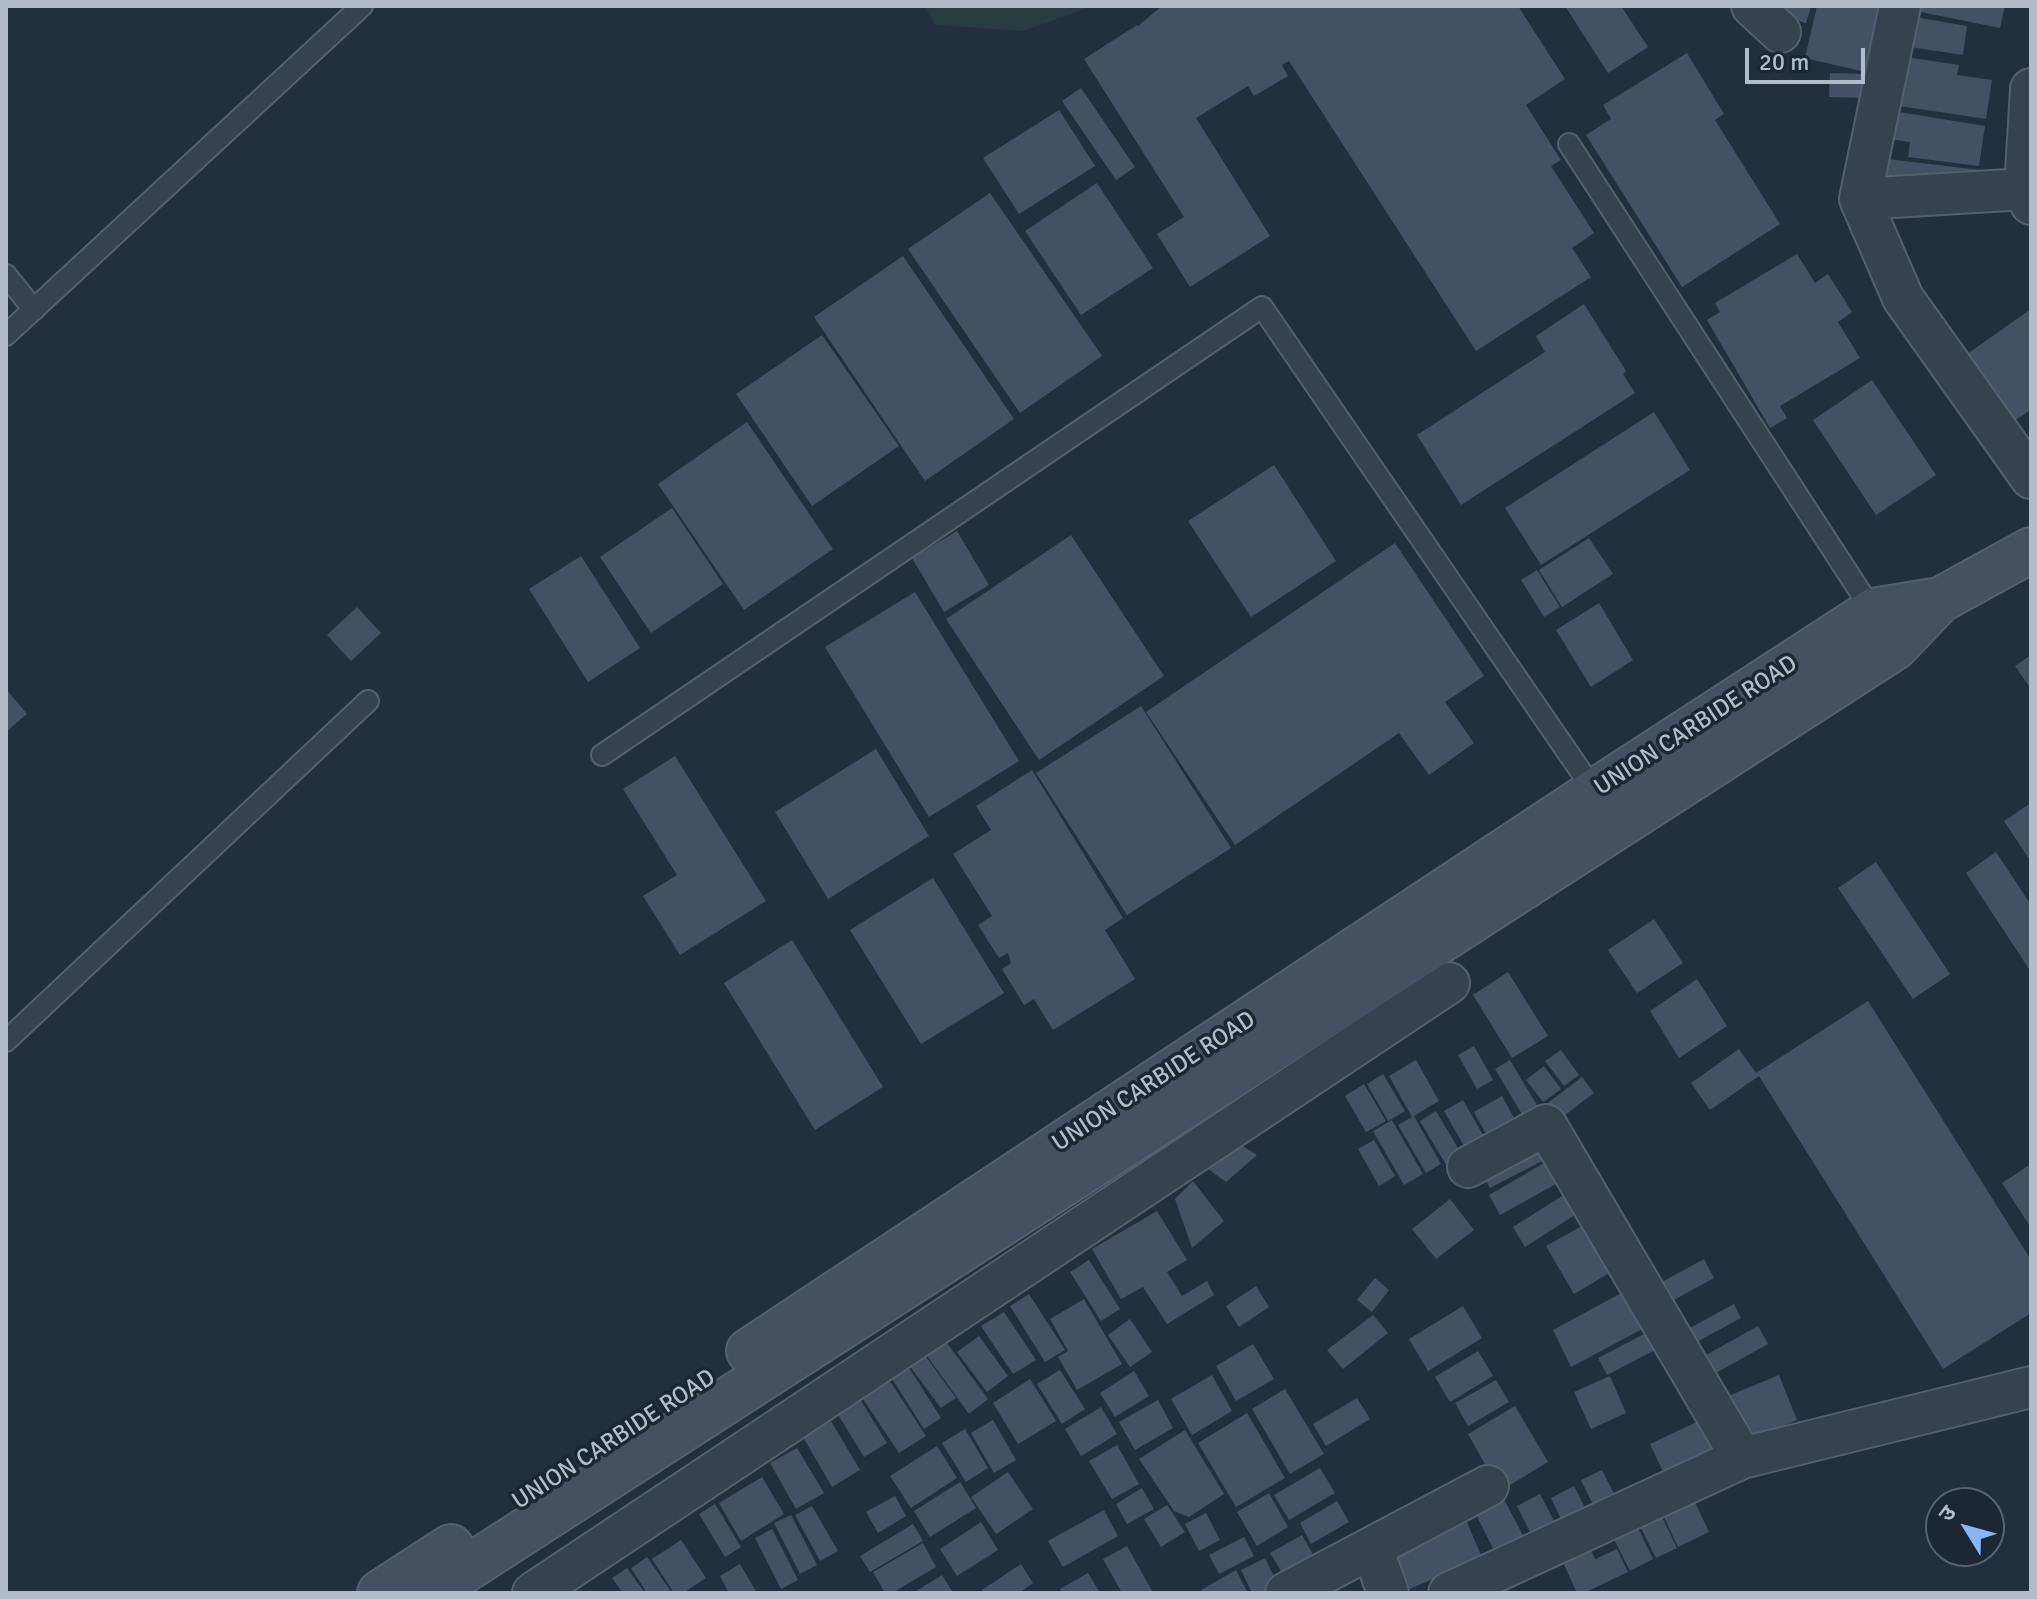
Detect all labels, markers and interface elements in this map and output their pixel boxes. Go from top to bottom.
scale bar [1749,32,1869,82]
text: 20 m [1759,47,1809,77]
street label: UNION CARBIDE ROAD [1589,650,1803,802]
street label: UNION CARBIDE ROAD [1047,1006,1261,1158]
street label: UNION CARBIDE ROAD [507,1364,721,1516]
north arrow [1925,1487,2005,1567]
text: उ [1932,1500,1962,1527]

